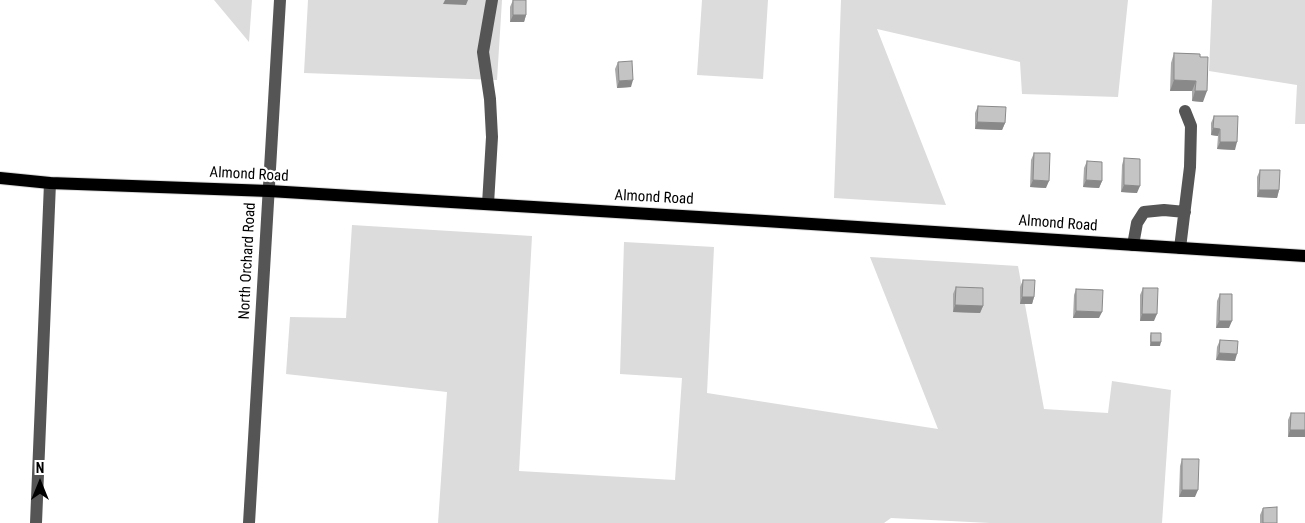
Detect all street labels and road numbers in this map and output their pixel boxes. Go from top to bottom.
street label: Almond Road [209,164,289,186]
street label: Almond Road [614,187,694,209]
street label: North Orchard Road [236,202,260,320]
street label: Almond Road [1018,212,1098,236]

